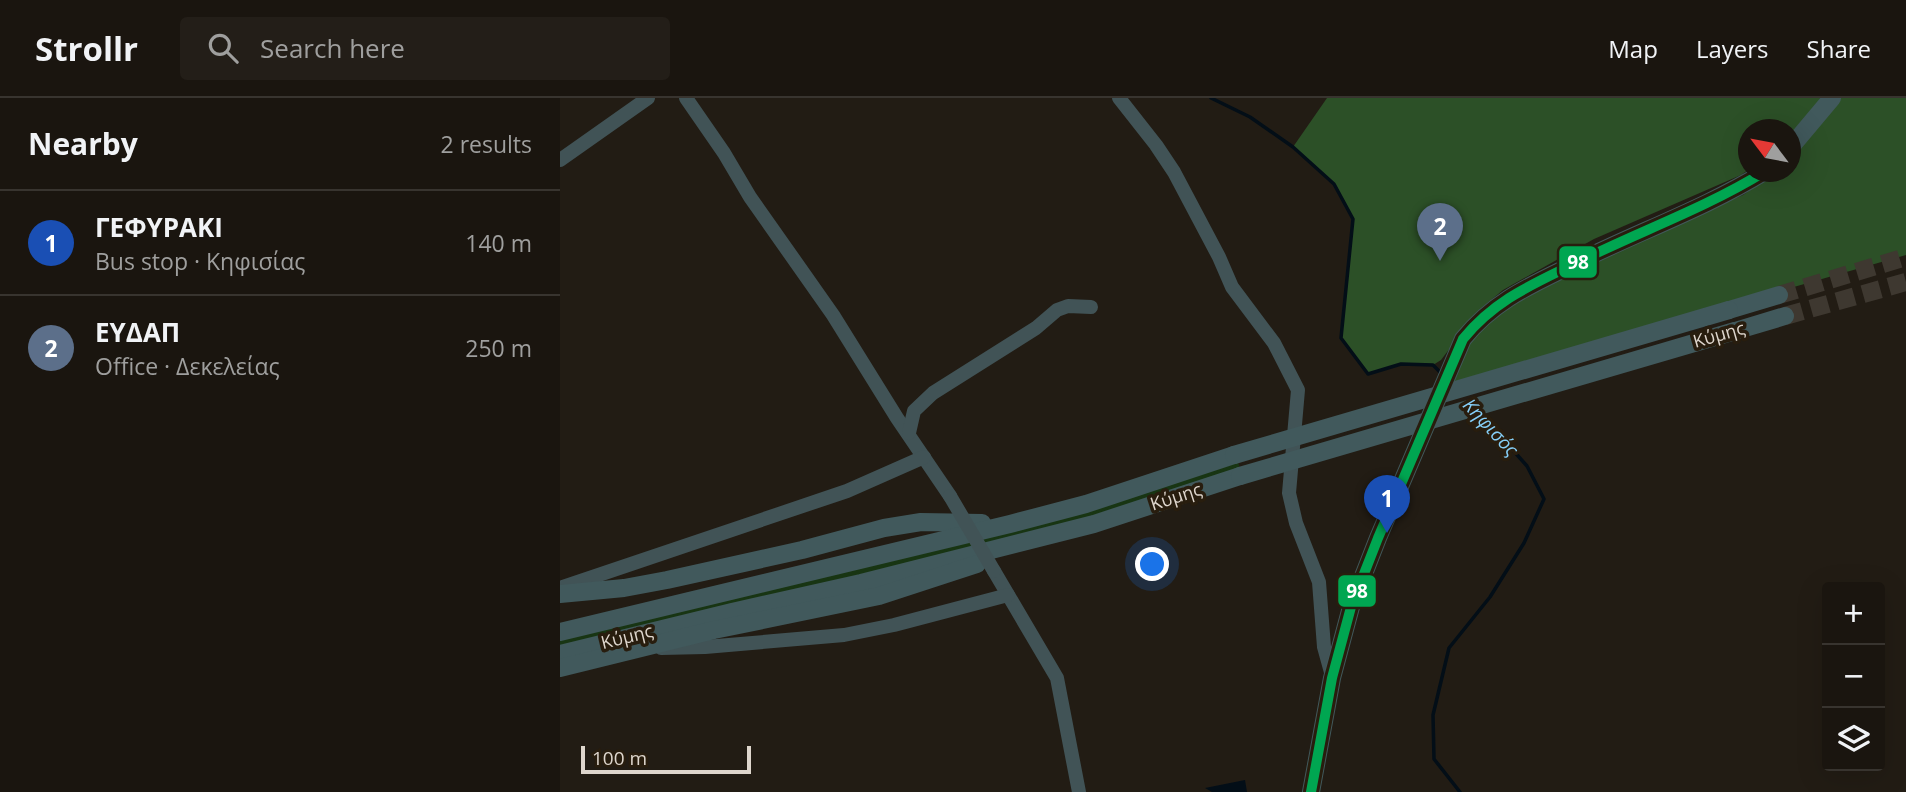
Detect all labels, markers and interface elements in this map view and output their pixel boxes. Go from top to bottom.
search box [180,17,670,80]
text: Strollr [35,26,138,71]
icon: search [204,29,242,67]
text: Search here [260,30,405,66]
text: Map [1608,32,1658,65]
text: Layers [1696,32,1769,65]
text: Share [1807,32,1871,65]
north arrow [1738,119,1801,182]
text: Nearby [28,123,138,164]
text: 2 results [441,128,532,160]
pin: 2 [1417,203,1463,261]
text: ΓΕΦΥΡΑΚΙ [95,209,223,245]
text: 1 [44,227,58,259]
text: 140 m [465,227,532,259]
text: Bus stop · Κηφισίας [95,245,305,277]
line badge: 98 [1558,245,1598,279]
text: 98 [1567,249,1589,275]
text: ΕΥΔΑΠ [95,314,180,350]
street label: Κύμης [1690,315,1748,353]
text: 2 [44,332,58,364]
text: 250 m [465,332,532,364]
text: Office · Δεκελείας [95,350,280,382]
water label: Κηφισός [1457,392,1525,462]
pin: 1 [1364,475,1410,533]
street label: Κύμης [1147,476,1205,516]
your location [1135,547,1169,581]
line badge: 98 [1337,574,1377,608]
text: 98 [1346,578,1368,604]
map controls [1822,582,1885,771]
button: + [1822,582,1885,645]
street label: Κύμης [598,618,656,654]
button: − [1822,645,1885,708]
button: layers [1822,708,1885,771]
scale bar [581,743,751,775]
text: 100 m [592,745,647,771]

